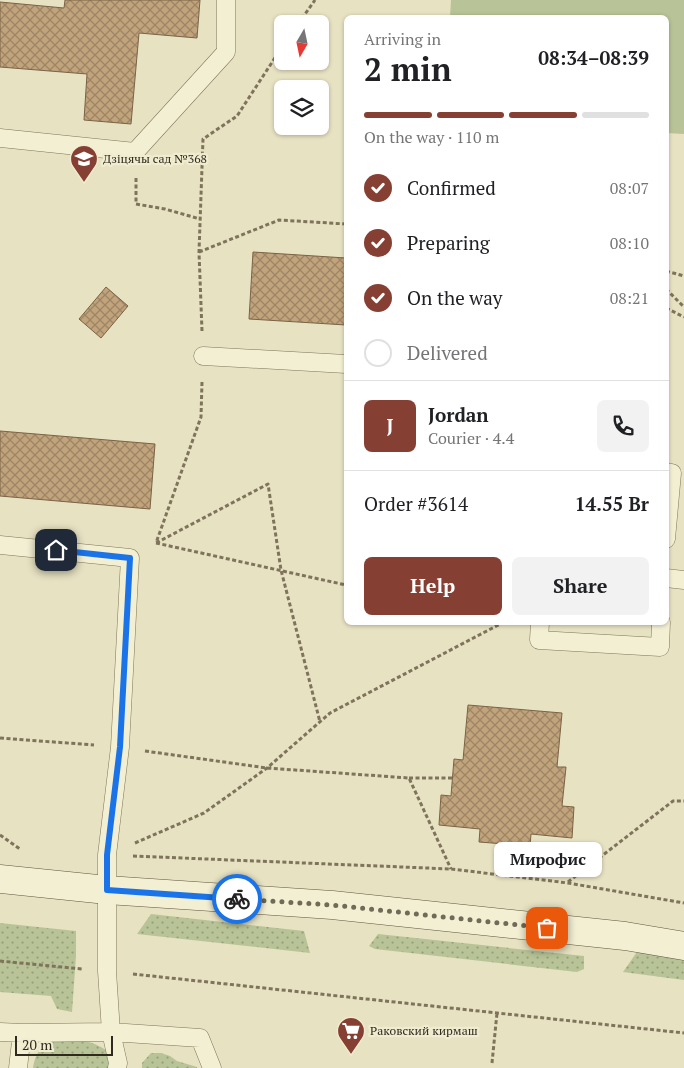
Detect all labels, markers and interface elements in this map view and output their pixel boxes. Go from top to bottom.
north arrow [274,15,329,70]
map controls [274,15,329,135]
text: Arriving in [364,28,441,50]
text: 08:34–08:39 [538,45,649,70]
text: 2 min [364,48,452,90]
button: layers [274,80,329,135]
text: On the way · 110 m [364,126,499,148]
school or university icon: Дзіцячы сад №368 [69,144,99,183]
place label: Дзіцячы сад №368 [103,151,207,166]
icon: check [364,174,392,202]
text: Confirmed [407,175,496,200]
text: 08:07 [610,177,649,199]
icon: check [364,229,392,257]
text: Preparing [407,230,490,255]
text: 08:10 [610,232,649,254]
icon: check [364,284,392,312]
text: On the way [407,285,502,310]
text: 08:21 [610,287,649,309]
text: Delivered [407,340,488,365]
button: phone [597,400,649,452]
text: Jordan [428,402,489,427]
text: J [387,413,393,438]
text: Courier · 4.4 [428,427,514,449]
text: Order #3614 [364,491,468,516]
text: 14.55 Br [575,491,649,516]
pin [35,529,77,571]
icon: home [42,536,70,564]
button: Help [364,557,502,615]
button: Share [512,557,649,615]
callout: Мирофис [493,843,601,878]
text: Мирофис [510,848,586,870]
courier [212,874,262,924]
icon: bike [223,885,251,913]
pin [526,907,568,949]
icon: bag [533,914,561,942]
supermarket icon: Раковский кирмаш [336,1016,366,1055]
place label: Раковский кирмаш [370,1023,478,1038]
scale bar [15,1033,112,1056]
text: 20 m [22,1035,52,1054]

